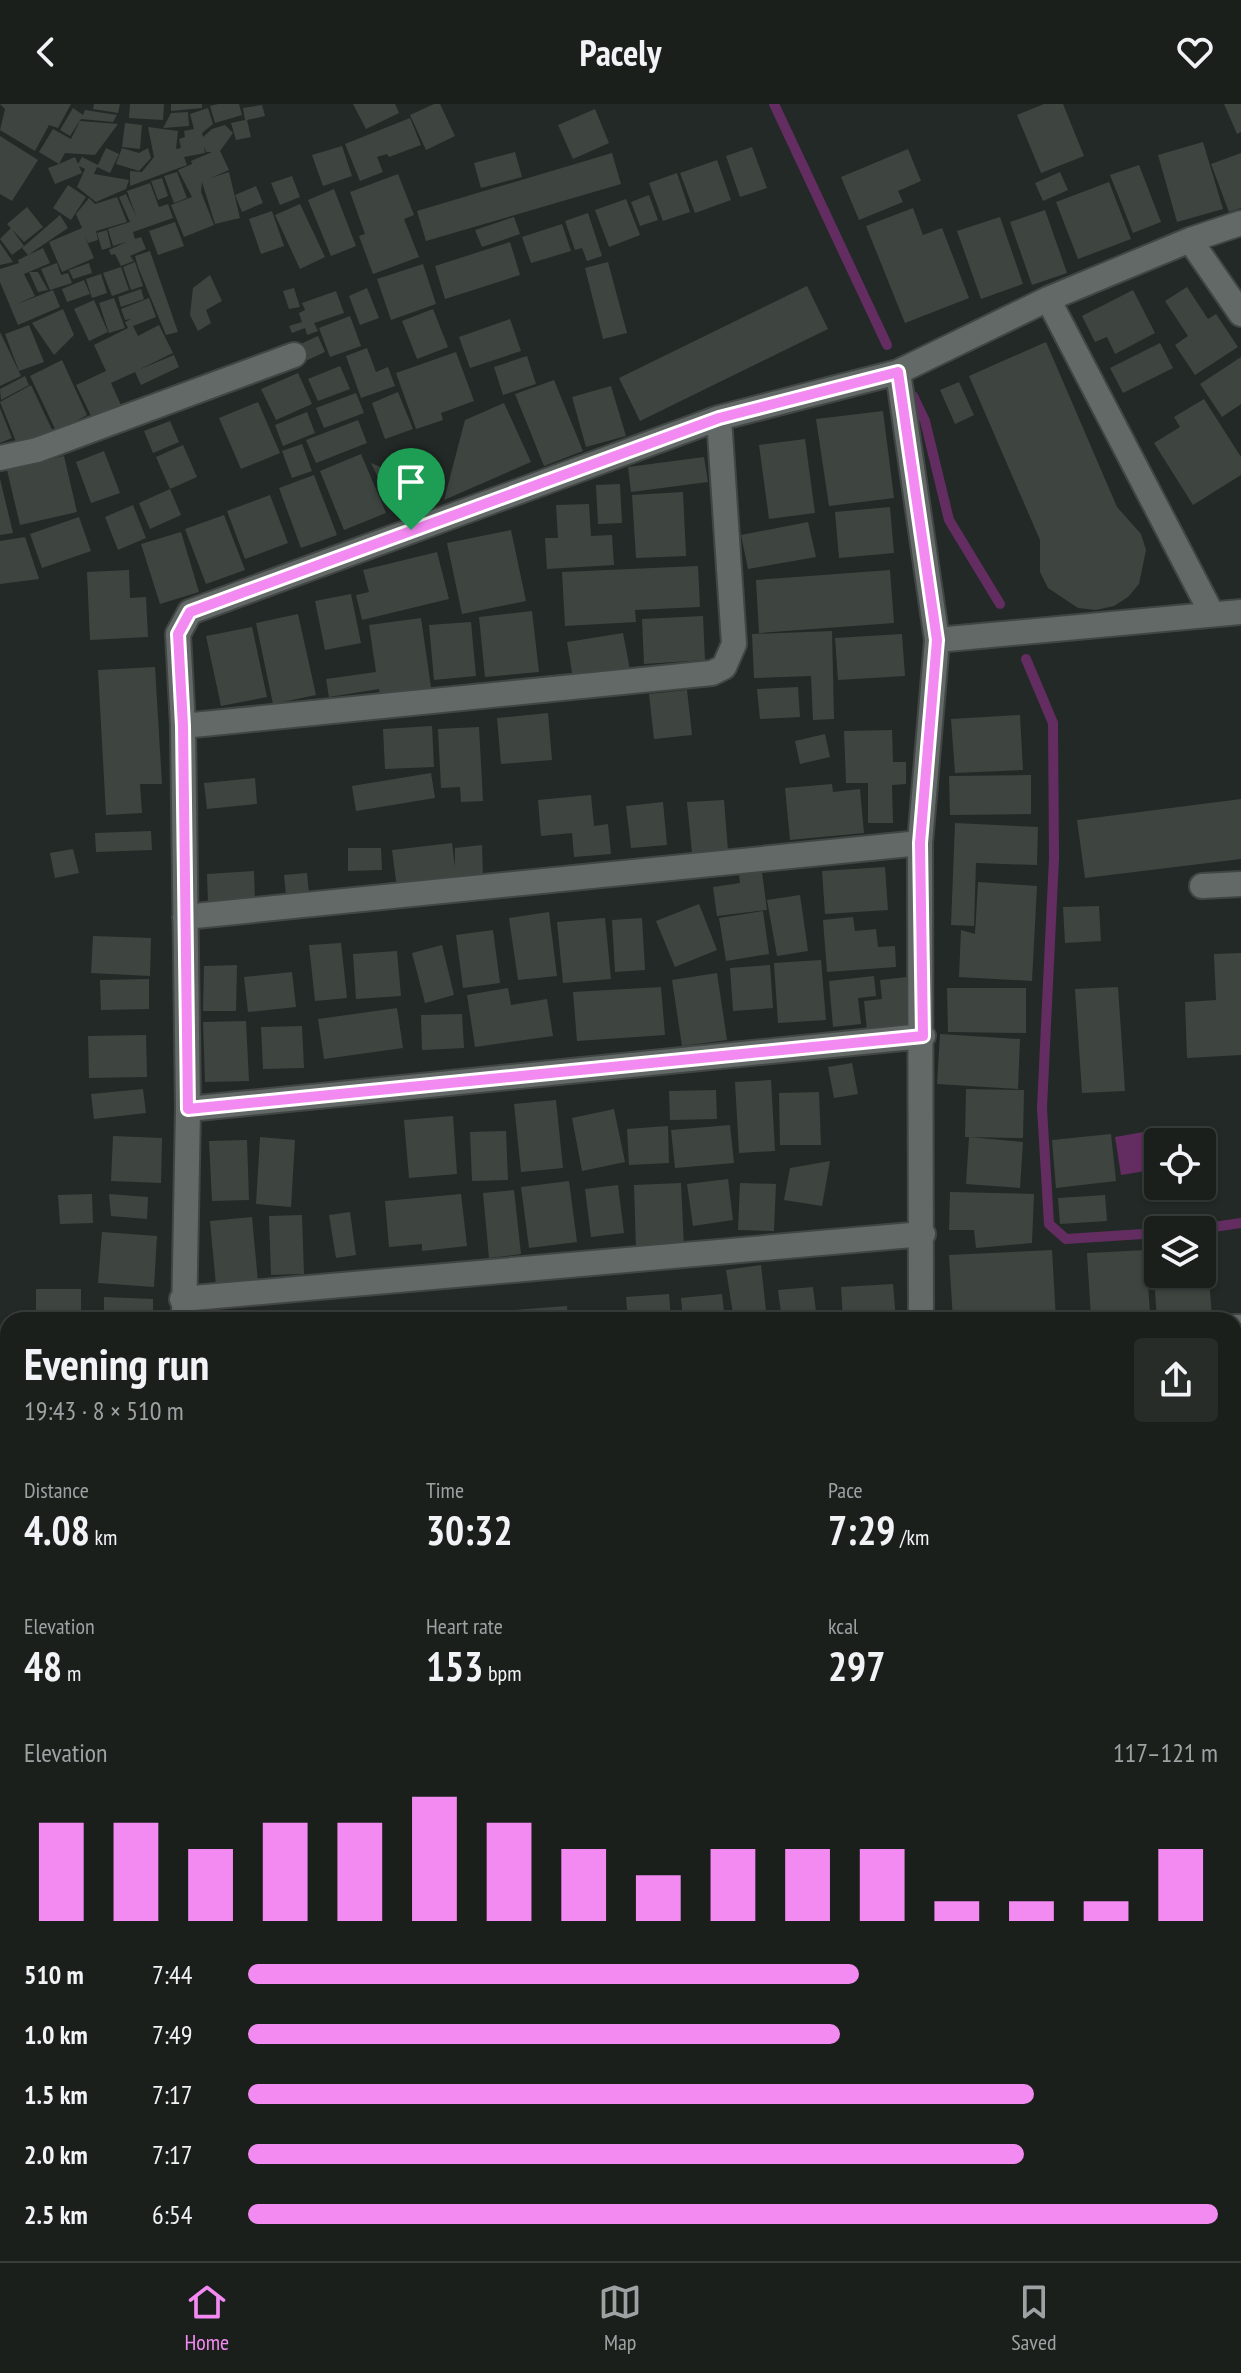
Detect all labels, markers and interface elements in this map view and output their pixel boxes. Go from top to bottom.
text: Pacely [580,29,661,76]
icon: back [24,30,68,74]
icon: heart [1173,30,1217,74]
pin [377,448,445,530]
icon: arrive [389,460,433,504]
map controls [1144,1128,1216,1288]
button: locate [1144,1128,1216,1200]
button: layers [1144,1216,1216,1288]
text: Evening run [24,1335,209,1392]
button: share [1134,1338,1218,1422]
text: 19:43 · 8 × 510 m [24,1394,184,1427]
text: Distance [24,1476,89,1504]
text: Time [426,1476,464,1504]
text: Pace [828,1476,863,1504]
text: 4.08 [24,1504,90,1556]
text: 30:32 [426,1504,513,1556]
text: 7:29 [828,1504,895,1556]
text: km [90,1523,117,1551]
text: /km [895,1523,929,1551]
text: Elevation [24,1612,95,1640]
text: Heart rate [426,1612,503,1640]
text: kcal [828,1612,858,1640]
text: 48 [24,1640,62,1692]
text: 153 [426,1640,483,1692]
text: 297 [828,1640,885,1692]
text: m [62,1659,81,1687]
text: bpm [483,1659,521,1687]
text: Elevation [24,1736,107,1769]
text: 117–121 m [1113,1736,1218,1769]
text: 510 m [24,1958,84,1991]
text: 7:44 [152,1958,192,1991]
text: 1.0 km [24,2018,88,2051]
text: 7:49 [152,2018,192,2051]
text: 1.5 km [24,2078,88,2111]
text: 7:17 [152,2078,192,2111]
text: 2.0 km [24,2138,88,2171]
text: 7:17 [152,2138,192,2171]
text: 2.5 km [24,2198,88,2231]
text: 6:54 [152,2198,192,2231]
tab: Home [184,2280,229,2356]
tab: Map [598,2280,642,2356]
tab: Saved [1011,2280,1057,2356]

